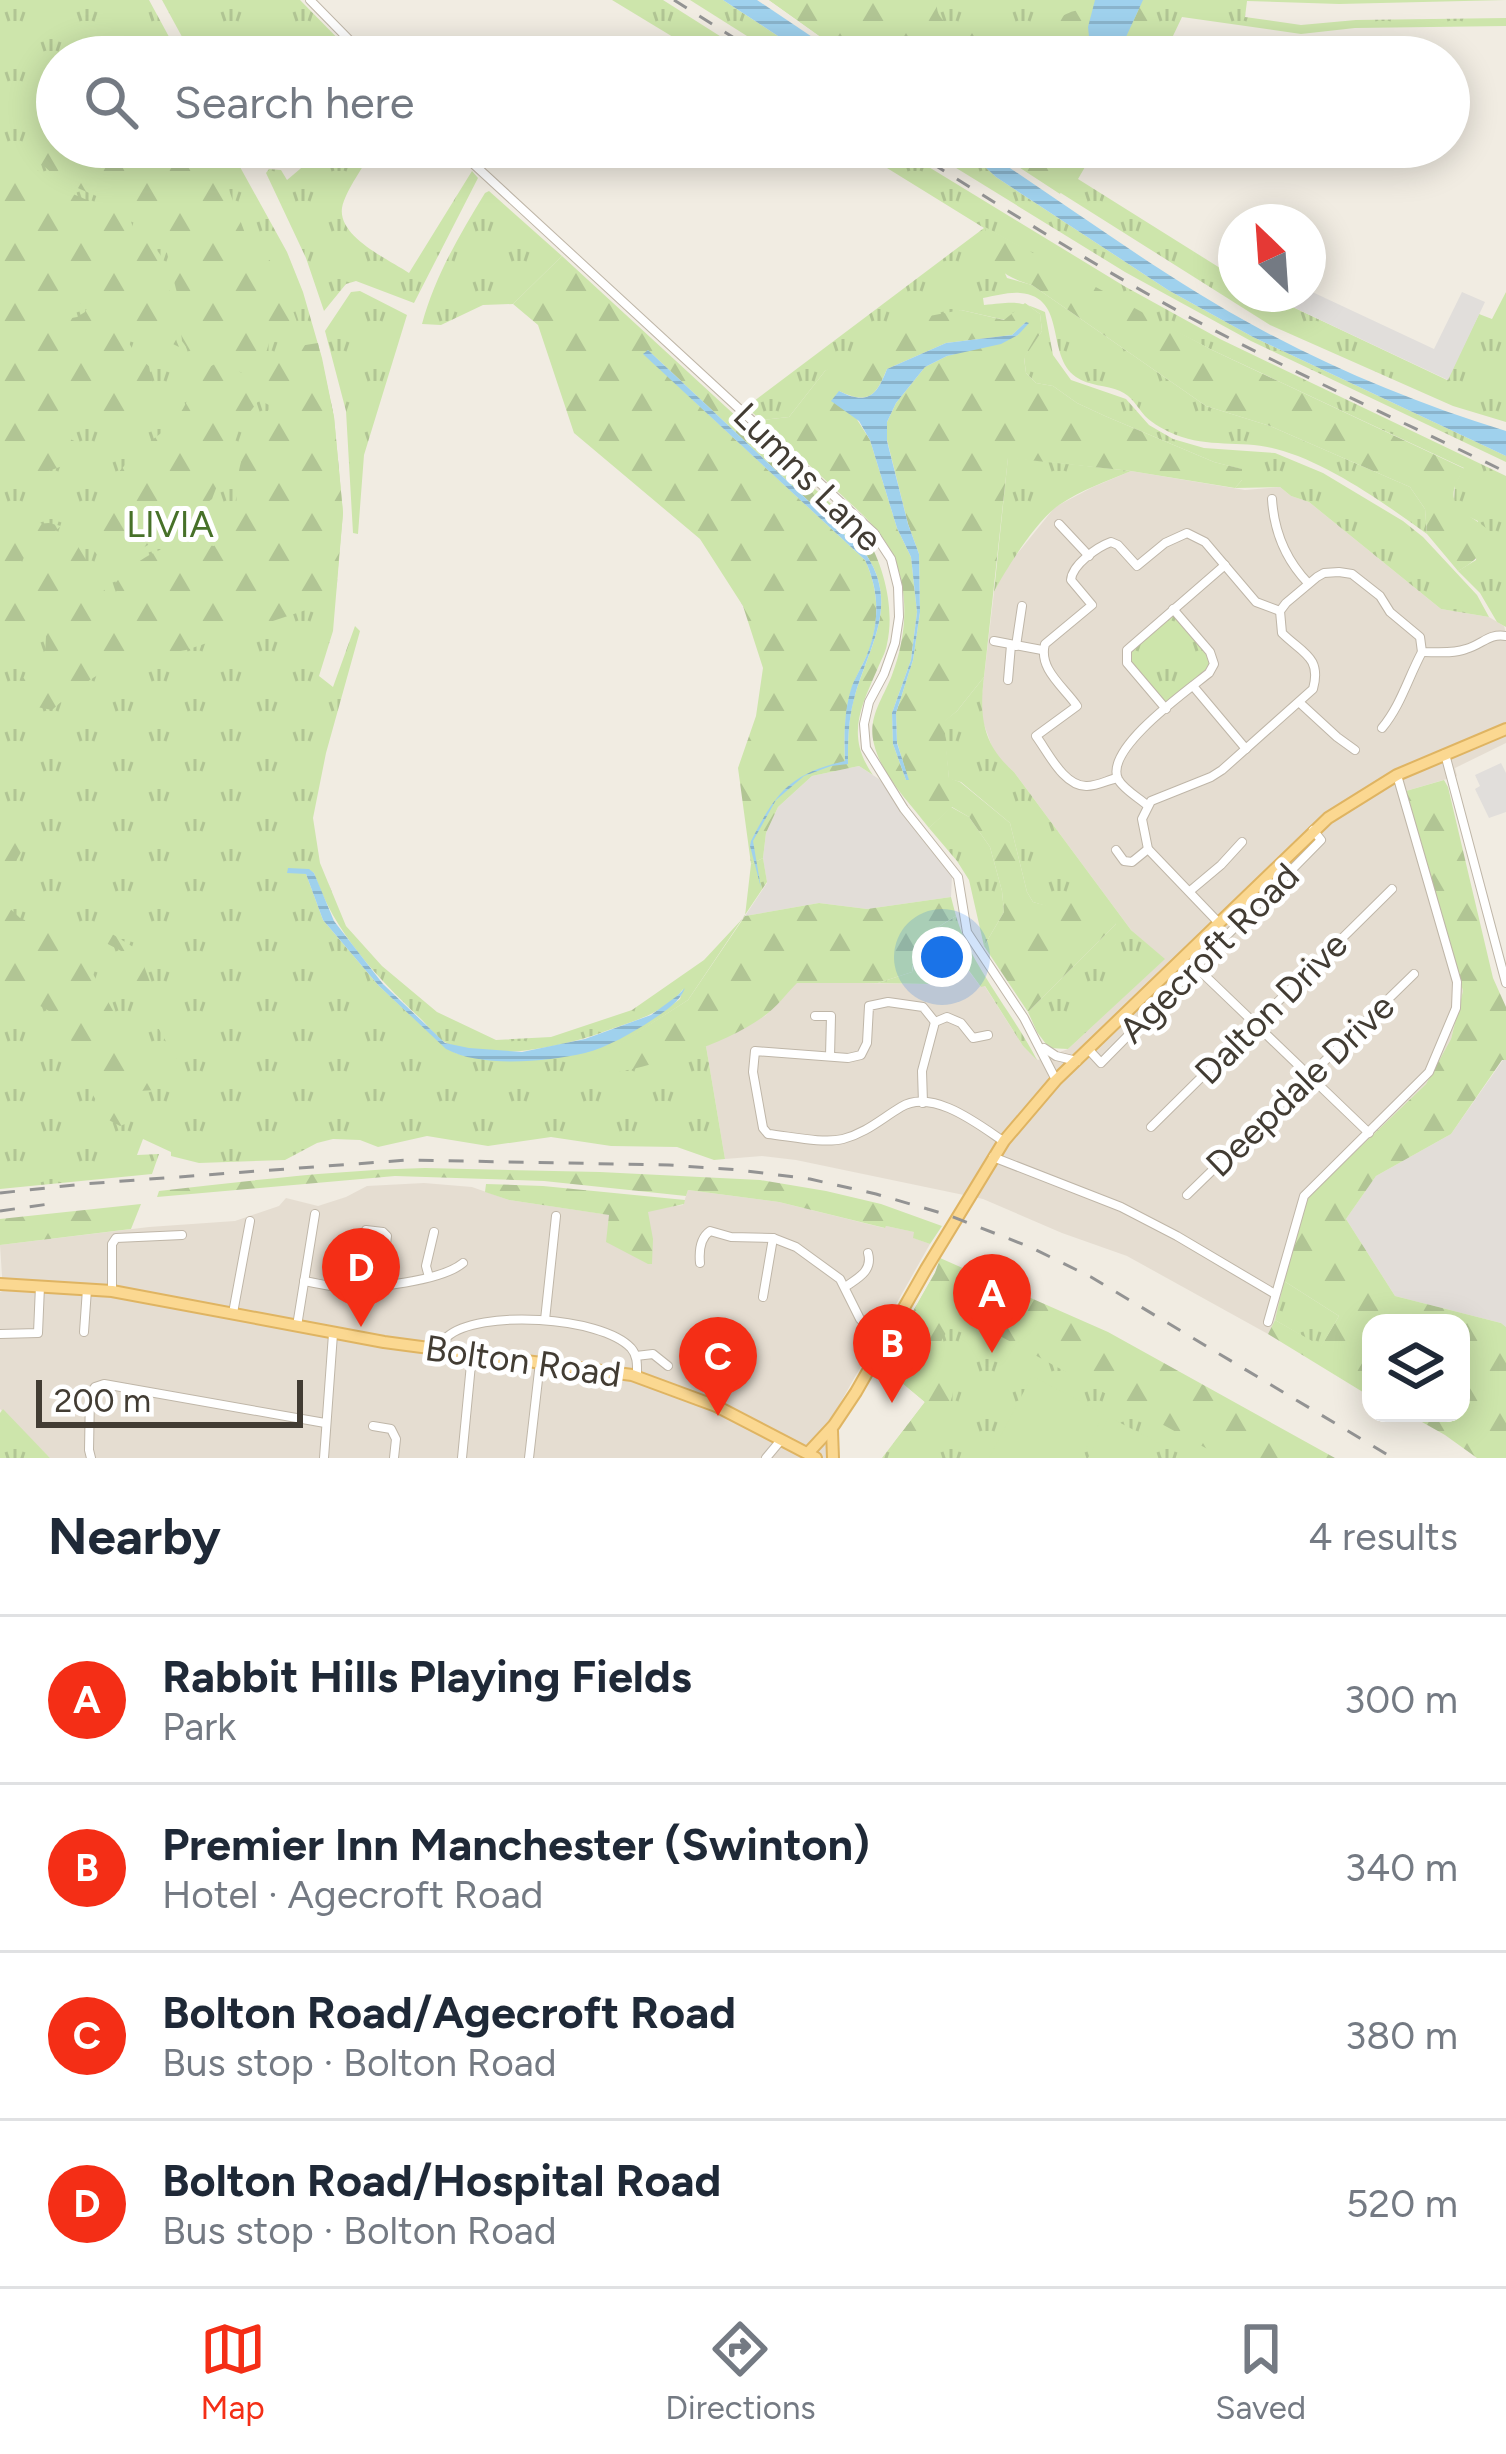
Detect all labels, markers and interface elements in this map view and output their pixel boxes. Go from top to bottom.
search box [36,36,1470,168]
icon: search [78,69,144,135]
text: Search here [174,75,414,129]
north arrow [1218,204,1326,312]
street label: Lumns Lane [725,394,891,560]
park label: LIVIA [126,503,214,546]
street label: Agecroft Road [1110,854,1308,1052]
street label: Dalton Drive [1186,923,1356,1093]
your location [912,927,972,987]
street label: Deepdale Drive [1197,985,1403,1185]
pin: D [322,1228,400,1327]
pin: A [953,1254,1031,1353]
pin: B [853,1304,931,1403]
map controls [1362,1314,1470,1422]
button: layers [1362,1314,1470,1422]
pin: C [679,1317,757,1416]
street label: Bolton Road [422,1326,624,1396]
scale bar [36,1374,303,1427]
text: 200 m [54,1381,151,1420]
text: Nearby [48,1506,221,1567]
text: 4 results [1308,1513,1458,1560]
text: Rabbit Hills Playing Fields [162,1649,692,1703]
text: A [73,1676,101,1723]
text: 300 m [1344,1676,1458,1723]
text: Park [162,1703,236,1750]
text: Premier Inn Manchester (Swinton) [162,1817,870,1871]
text: B [75,1844,99,1891]
text: 340 m [1345,1844,1458,1891]
text: Hotel · Agecroft Road [162,1871,543,1918]
text: Bolton Road/Agecroft Road [162,1985,736,2039]
text: C [73,2012,101,2059]
text: 380 m [1345,2012,1458,2059]
text: Bus stop · Bolton Road [162,2039,557,2086]
text: Bolton Road/Hospital Road [162,2153,721,2207]
text: D [73,2180,101,2227]
text: 520 m [1346,2180,1458,2227]
text: Bus stop · Bolton Road [162,2207,557,2254]
tab: Map [200,2316,266,2427]
tab: Directions [665,2316,816,2427]
tab: Saved [1215,2316,1306,2427]

